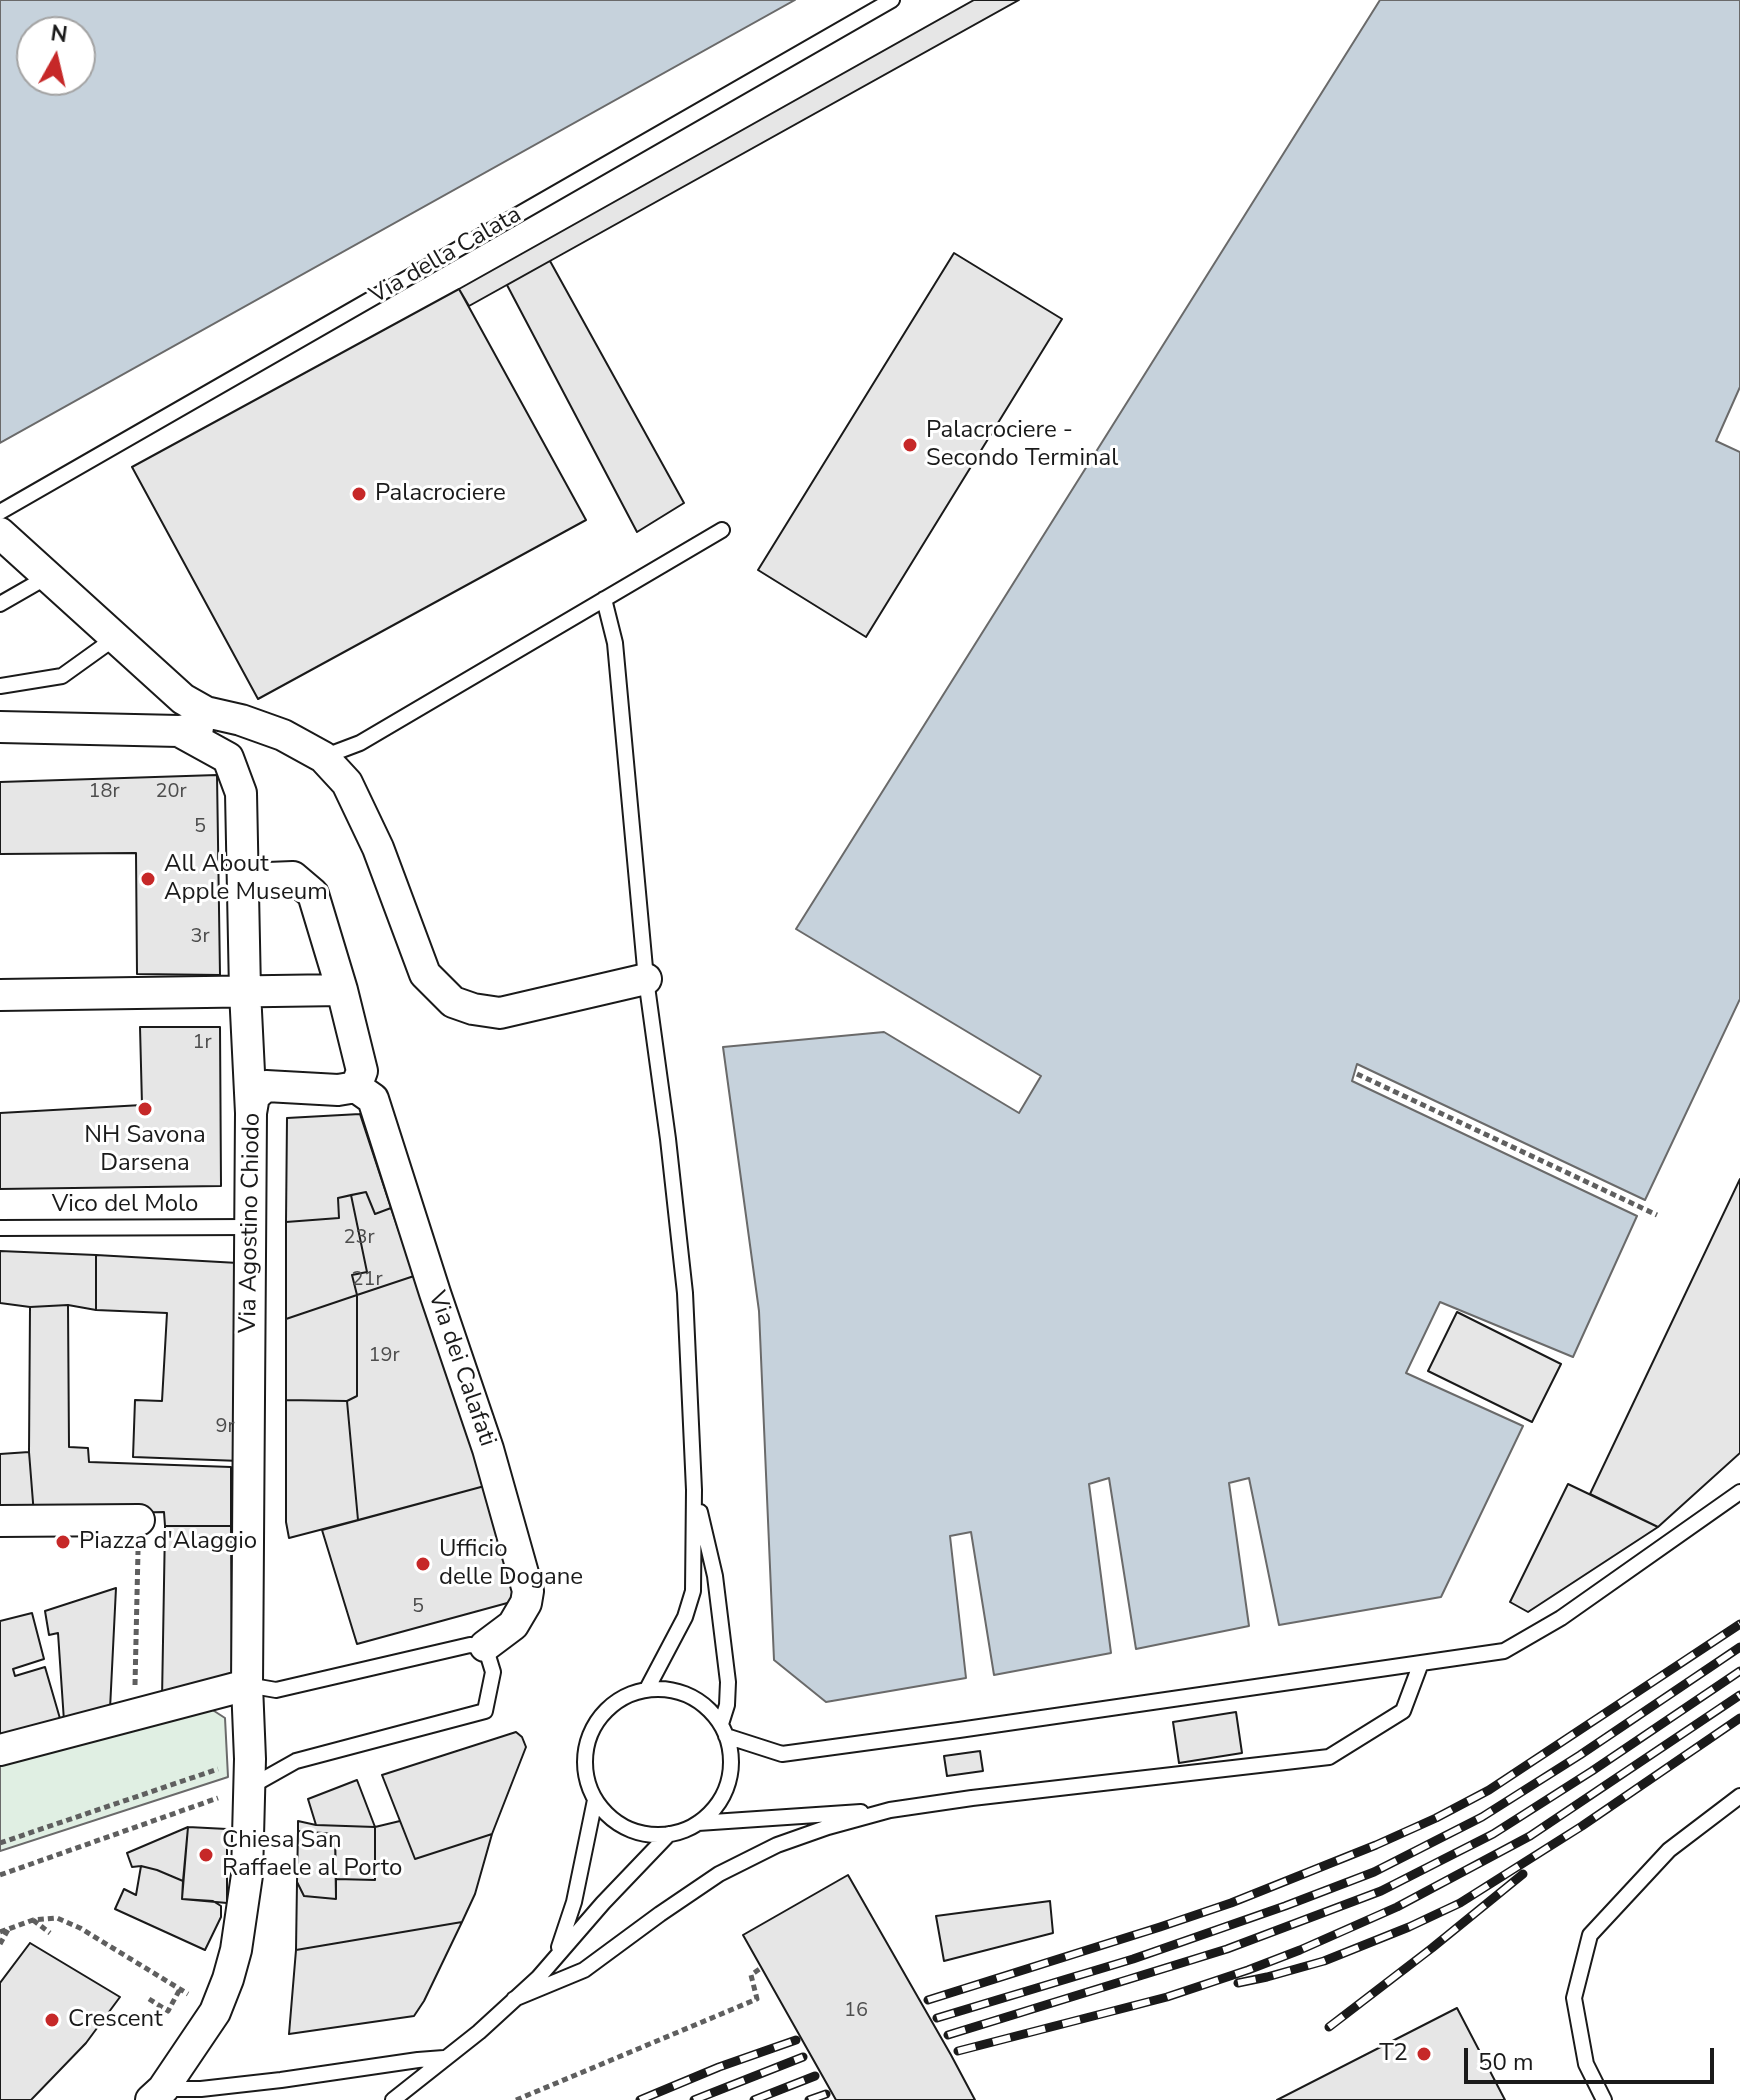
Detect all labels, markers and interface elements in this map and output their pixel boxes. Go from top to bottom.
north arrow [16,16,96,96]
text: N [49,18,69,50]
street label: Via della Calata [365,201,527,311]
place label: Palacrociere - Secondo Terminal [926,417,1118,473]
marker: Palacrociere - Secondo Terminal [901,436,919,454]
place label: Palacrociere [375,480,506,508]
marker: Palacrociere [350,485,368,503]
house number: 18r [88,780,120,804]
house number: 20r [155,780,187,804]
house number: 5 [194,815,206,839]
place label: All About Apple Museum [164,851,328,907]
marker: All About Apple Museum [139,870,157,888]
house number: 3r [190,925,210,949]
house number: 1r [192,1031,212,1055]
marker: NH Savona Darsena [136,1100,154,1118]
street label: Via Agostino Chiodo [235,1113,267,1333]
place label: NH Savona Darsena [84,1122,206,1178]
street label: Vico del Molo [52,1191,198,1219]
house number: 23r [343,1226,375,1250]
house number: 21r [351,1268,383,1292]
street label: Via dei Calafati [421,1288,501,1450]
house number: 19r [368,1344,400,1368]
house number: 9r [215,1415,235,1439]
place label: Piazza d'Alaggio [79,1528,257,1556]
marker: Piazza d'Alaggio [54,1533,72,1551]
place label: Ufficio delle Dogane [439,1536,583,1592]
marker: Ufficio delle Dogane [414,1555,432,1573]
house number: 5 [412,1595,424,1619]
place label: Chiesa San Raffaele al Porto [222,1827,402,1883]
marker: Chiesa San Raffaele al Porto [197,1846,215,1864]
house number: 16 [844,1999,868,2023]
place label: Crescent [68,2006,163,2034]
marker: Crescent [43,2011,61,2029]
scale bar [1468,2032,1718,2082]
place label: T2 [1379,2040,1408,2068]
marker: T2 [1415,2045,1433,2063]
text: 50 m [1478,2046,1534,2078]

